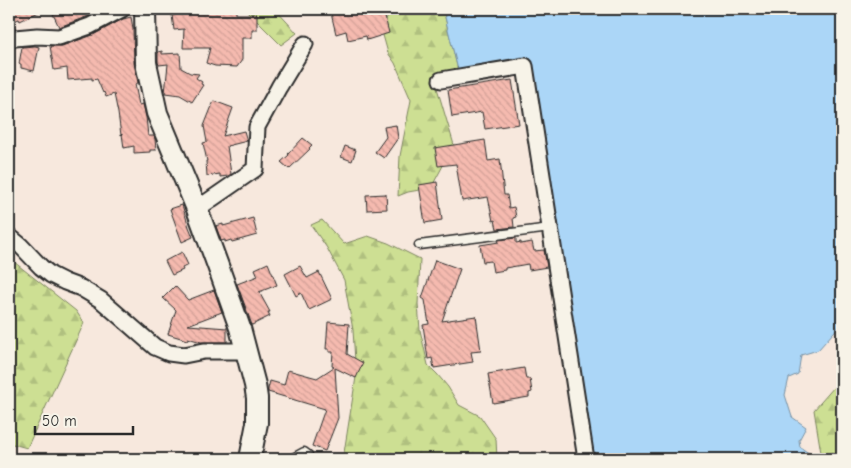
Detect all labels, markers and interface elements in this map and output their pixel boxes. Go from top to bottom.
scale bar [35,403,132,435]
text: 50 m [42,412,77,430]

